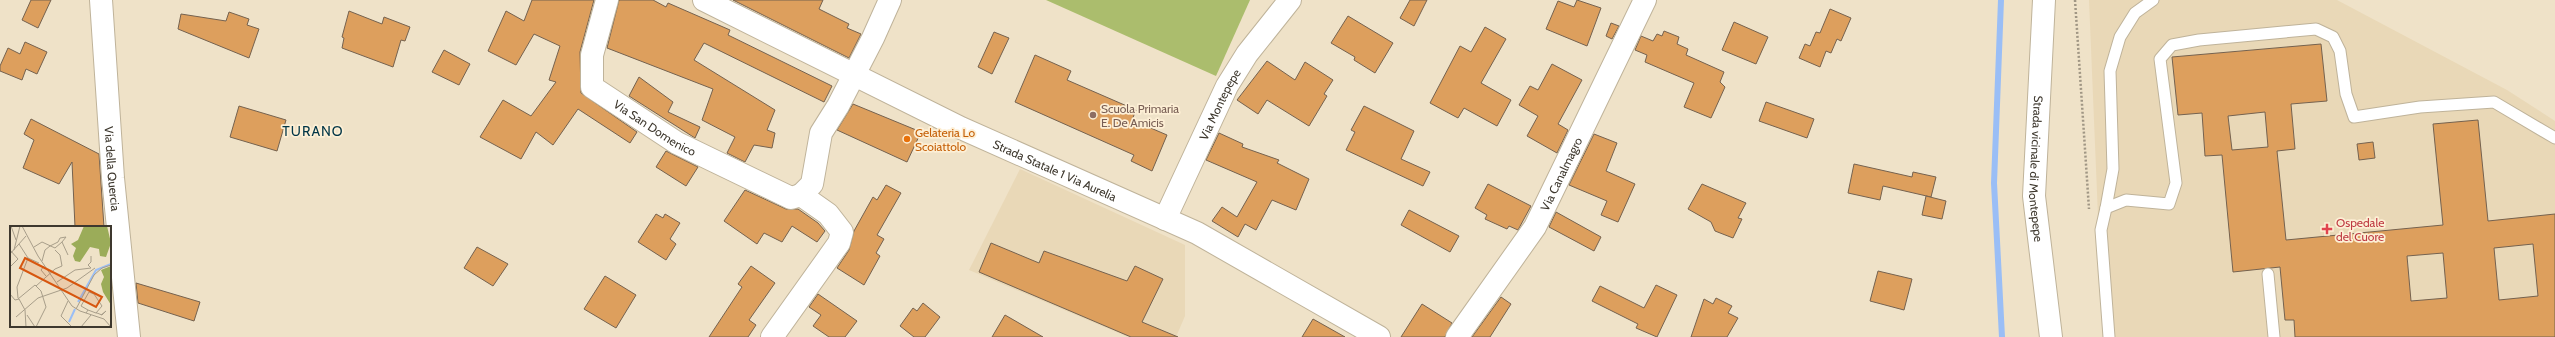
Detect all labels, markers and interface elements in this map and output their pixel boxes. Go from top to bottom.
street label: Via Montepepe [1195,66,1243,142]
street label: Strada vicinale di Montepepe [2026,95,2047,243]
street label: Via San Domenico [611,96,699,159]
place label: Scuola Primaria E. De Amicis [1101,101,1179,130]
marker: Scuola Primaria E. De Amicis [1088,110,1098,120]
district label: TURANO [282,122,344,140]
place label: Gelateria Lo Scoiattolo [915,125,975,154]
street label: Via della Quercia [102,126,124,212]
marker: Gelateria Lo Scoiattolo [902,134,912,144]
street label: Via Canalmagro [1537,134,1585,213]
street label: Strada Statale 1 Via Aurelia [991,136,1119,204]
place label: Ospedale del Cuore [2336,215,2384,244]
marker: Ospedale del Cuore [2321,223,2333,235]
inset map [10,226,111,327]

